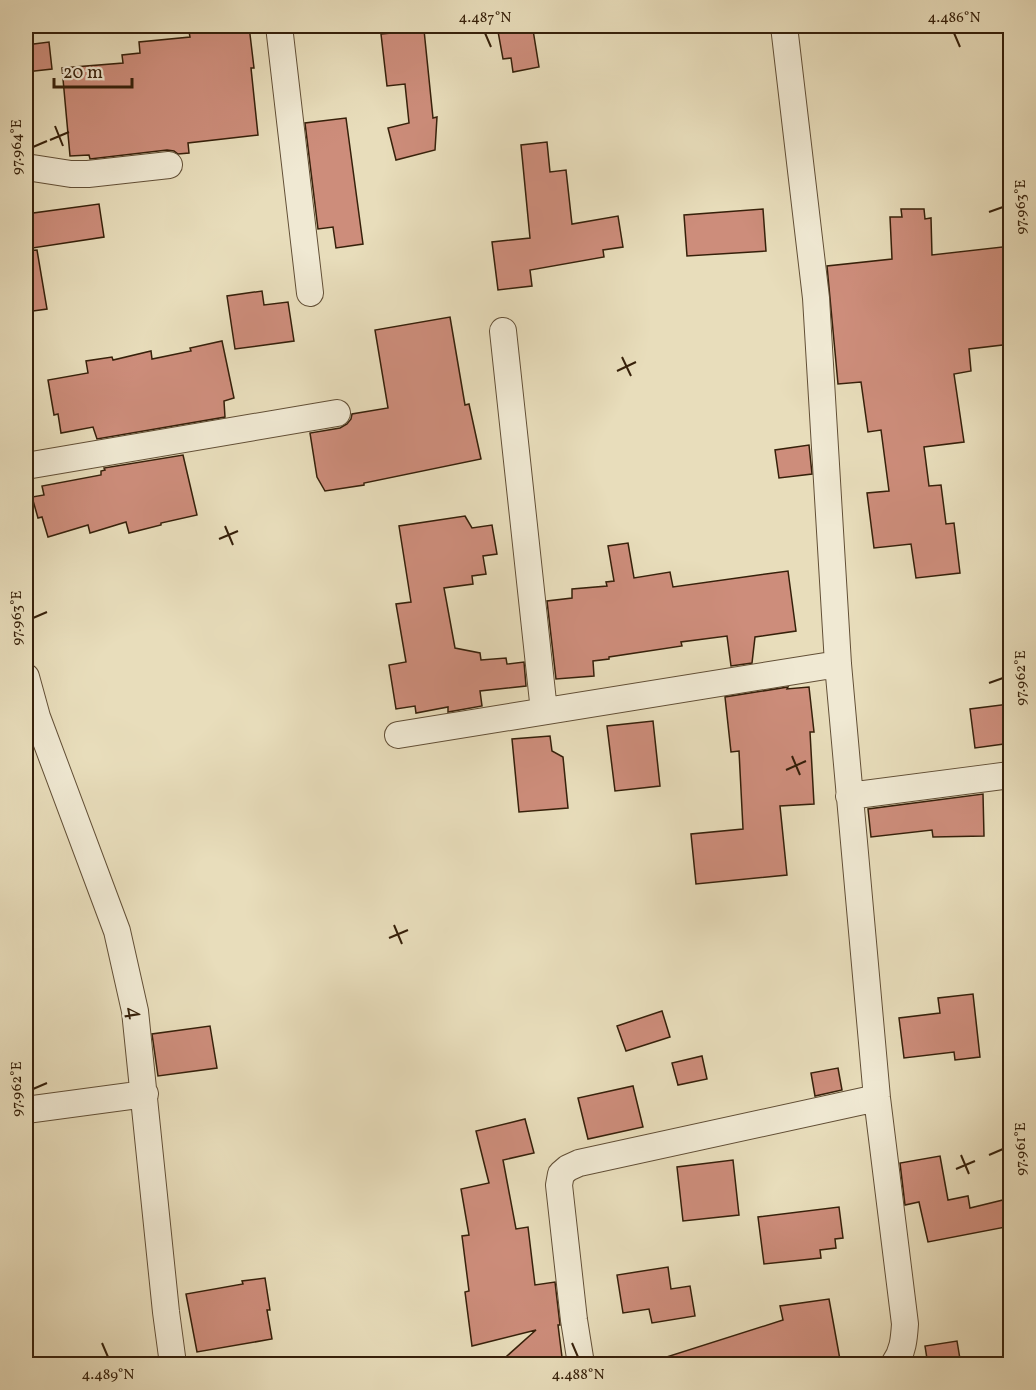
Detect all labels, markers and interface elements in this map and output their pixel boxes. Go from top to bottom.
text: 4.487°N [459,8,511,29]
text: 4.486°N [927,8,981,29]
scale bar [54,51,132,89]
text: 20 m [63,61,103,86]
text: 97.964°E [7,119,28,175]
text: 97.963°E [1011,179,1032,235]
text: 97.963°E [7,590,28,646]
text: 97.962°E [1011,650,1032,706]
street label: 4 [116,1003,152,1023]
text: 97.962°E [7,1061,28,1117]
text: 97.961°E [1011,1122,1032,1176]
text: 4.489°N [82,1365,135,1386]
text: 4.488°N [551,1365,605,1386]

